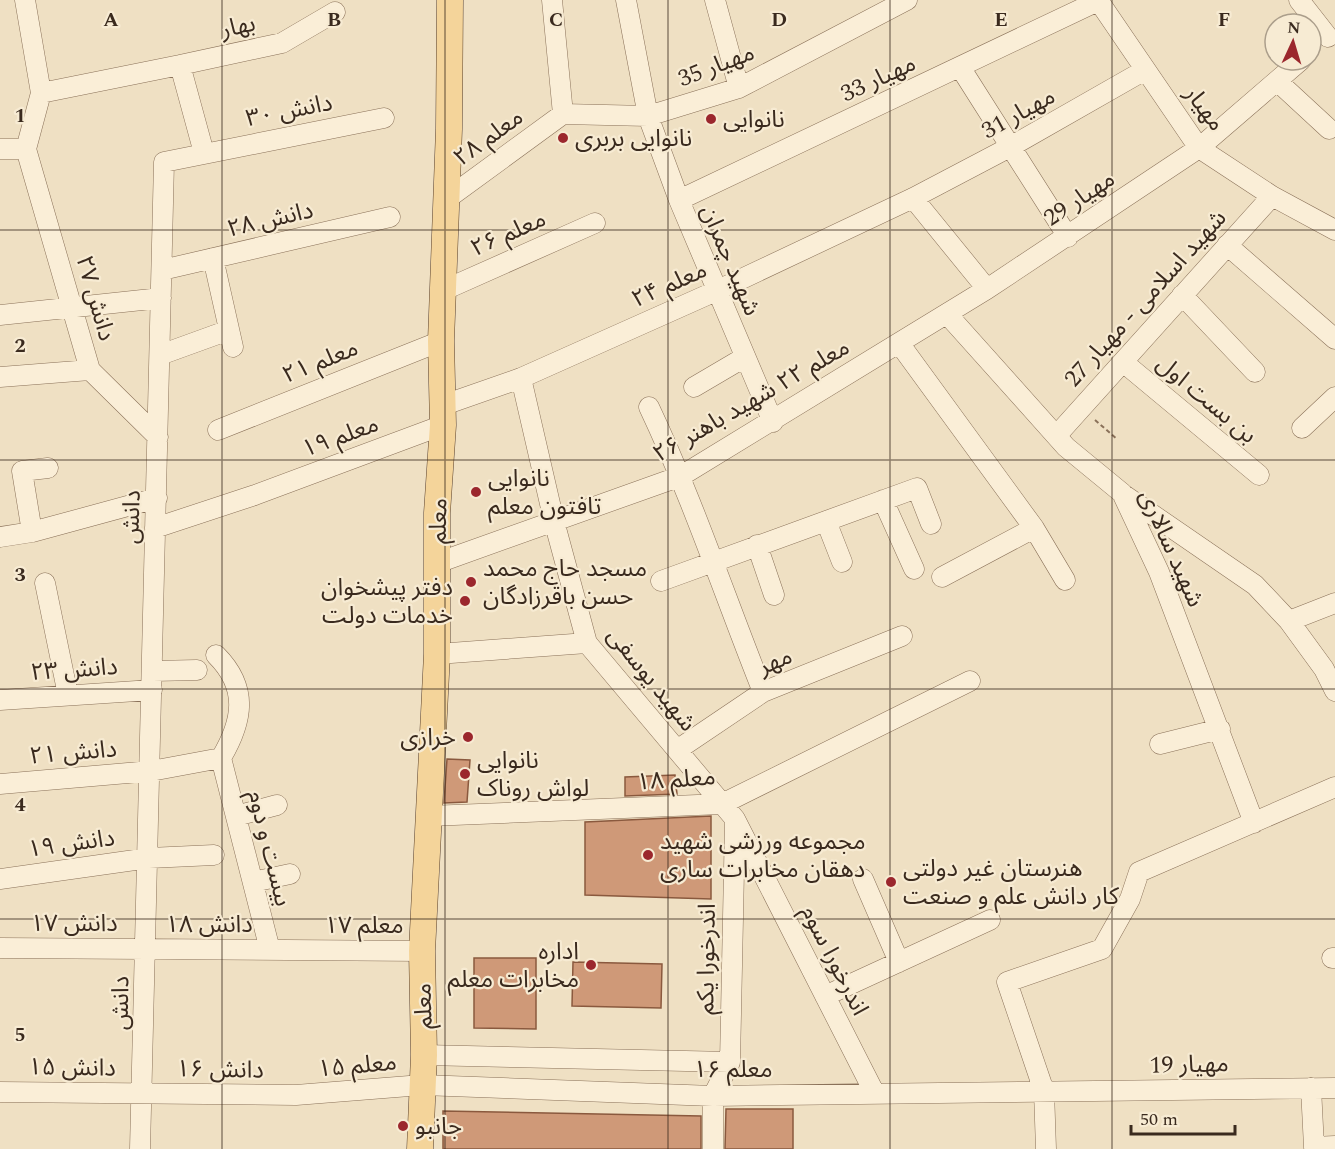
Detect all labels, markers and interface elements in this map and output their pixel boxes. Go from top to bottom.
text: A [103,5,119,35]
text: B [327,5,341,35]
text: C [549,5,563,35]
text: D [771,5,787,35]
text: E [994,5,1008,35]
text: F [1218,5,1230,35]
street label: بهار [217,6,259,48]
north arrow [1263,12,1323,72]
text: N [1287,16,1301,40]
street label: مهیار 35 [673,35,760,97]
street label: مهیار 33 [835,46,922,112]
street label: مهیار [1174,77,1233,139]
street label: مهیار 31 [975,79,1062,149]
street label: دانش ۳۰ [243,85,336,137]
street label: معلم ۲۸ [446,100,531,176]
text: 1 [14,101,26,131]
place label: نانوایی [723,102,785,138]
marker: نانوایی [704,112,718,126]
place label: نانوایی بربری [575,121,692,157]
marker: نانوایی بربری [556,131,570,145]
street label: مهیار 29 [1037,162,1123,236]
street label: دانش ۲۸ [224,193,317,247]
street label: شهید چمران [691,199,770,322]
street label: معلم ۲۶ [465,201,552,266]
street label: شهید اسلامی - مهیار 27 [1056,202,1236,396]
street label: دانش ۲۷ [66,251,124,345]
street label: معلم ۲۴ [626,252,713,317]
street label: معلم ۲۱ [277,330,364,393]
street label: معلم ۲۲ شهید باهنر ۲۶ [646,330,857,472]
text: 2 [14,331,26,361]
street label: بن بست اول [1148,347,1265,453]
street label: معلم ۱۹ [297,406,384,467]
place label: نانوایی تافتون معلم [488,461,601,525]
street label: شهید سالاری [1129,484,1213,613]
marker: نانوایی تافتون معلم [469,485,483,499]
street label: دانش [113,489,151,545]
street label: معلم [421,498,457,544]
place label: مسجد حاج محمد حسن باقرزادگان [483,551,647,615]
text: 3 [14,560,26,590]
place label: دفتر پیشخوان خدمات دولت [321,570,453,634]
marker: مسجد حاج محمد حسن باقرزادگان [464,575,478,589]
marker: دفتر پیشخوان خدمات دولت [458,594,472,608]
street label: شهید یوسفی [598,620,705,740]
street label: مهر [752,639,798,686]
street label: دانش ٢٣ [29,649,119,691]
place label: خرازی [400,720,456,756]
marker: خرازی [461,730,475,744]
street label: دانش ٢١ [28,731,118,775]
place label: نانوایی لواش روناک [477,743,589,807]
street label: معلم ۱۸ [635,759,717,801]
marker: نانوایی لواش روناک [458,767,472,781]
street label: بیست و دوم [237,786,301,910]
text: 4 [14,790,26,820]
street label: دانش ١٩ [25,820,117,868]
place label: مجموعه ورزشی شهید دهقان مخابرات ساری [660,824,866,888]
marker: مجموعه ورزشی شهید دهقان مخابرات ساری [641,848,655,862]
place label: هنرستان غیر دولتی کار دانش علم و صنعت [903,851,1120,915]
marker: هنرستان غیر دولتی کار دانش علم و صنعت [884,875,898,889]
street label: اندرخورا سوم [791,899,877,1022]
street label: اندرخورا یکم [688,903,726,1015]
street label: دانش ۱۷ [30,906,118,942]
street label: دانش ١٨ [165,907,253,943]
street label: معلم ١٧ [324,908,404,944]
place label: اداره مخابرات معلم [447,934,579,998]
marker: اداره مخابرات معلم [584,958,598,972]
street label: دانش [103,976,139,1030]
street label: معلم [406,983,442,1029]
text: 5 [14,1020,26,1050]
street label: معلم ۱۵ [316,1045,398,1087]
street label: مهیار 19 [1149,1046,1229,1084]
street label: دانش ۱۵ [28,1049,116,1087]
street label: دانش ۱۶ [176,1051,264,1089]
street label: معلم ۱۶ [693,1052,773,1088]
scale bar [1131,1098,1234,1136]
text: 50 m [1140,1106,1178,1133]
place label: جانبو [415,1109,462,1145]
marker: جانبو [396,1119,410,1133]

